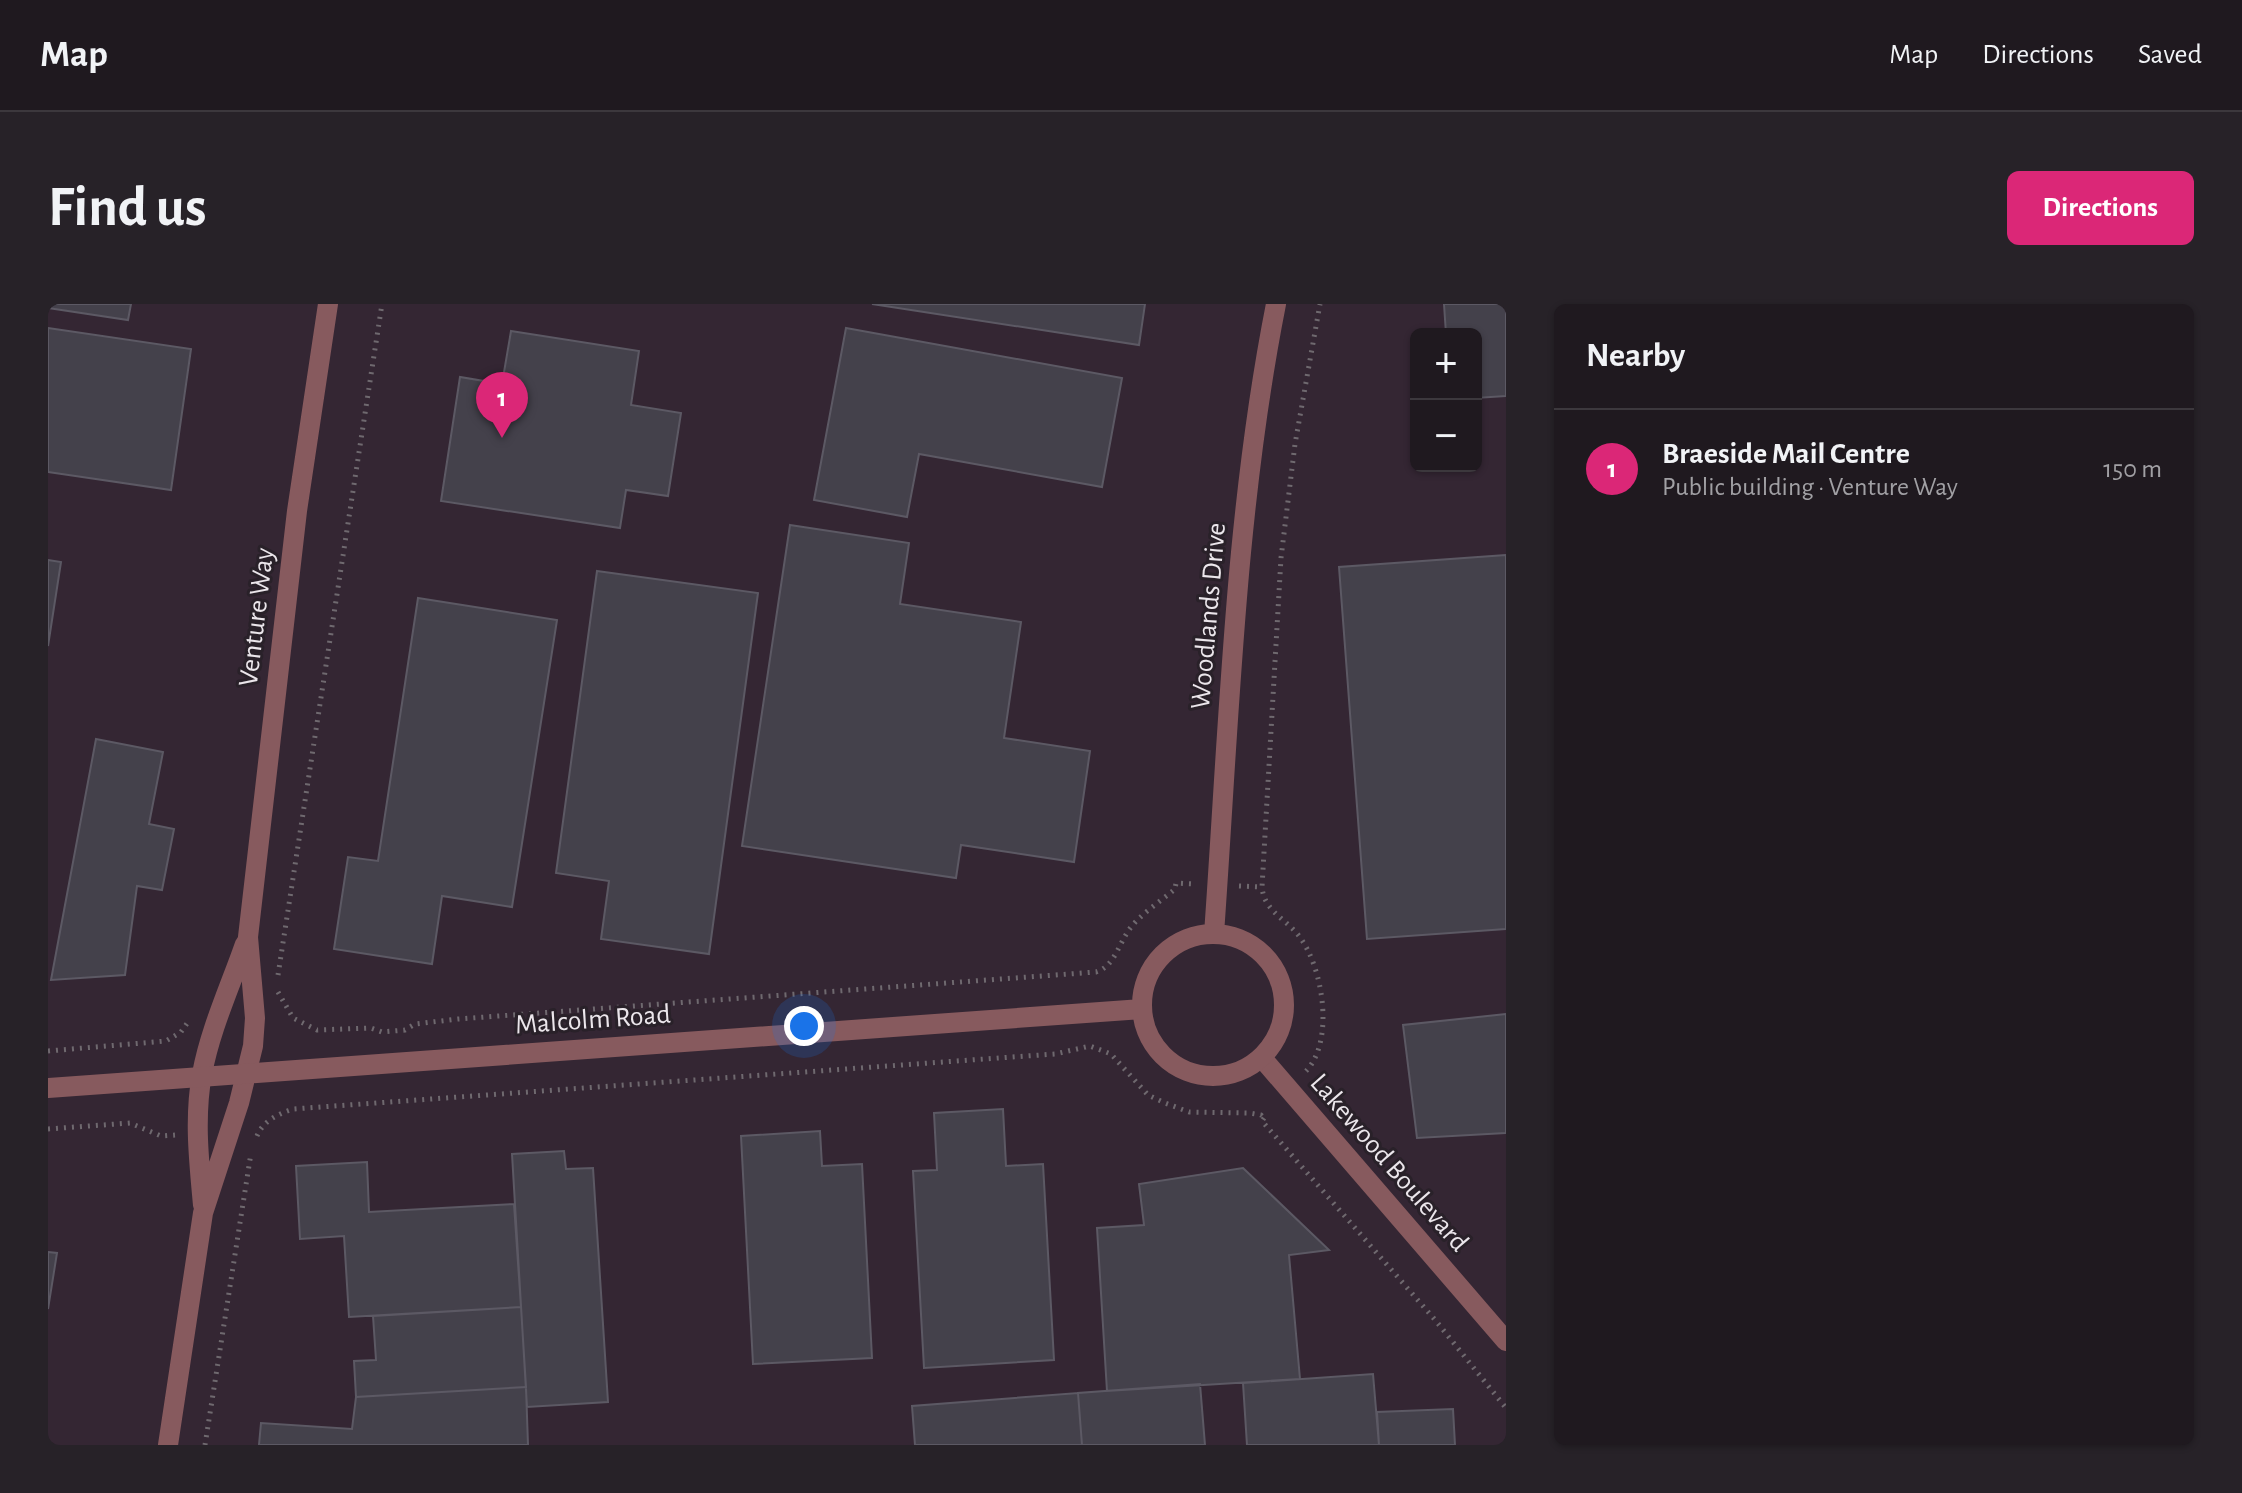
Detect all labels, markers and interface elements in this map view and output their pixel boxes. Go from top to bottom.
text: Map [40,36,108,74]
text: Map [1889,41,1938,69]
text: Directions [1982,41,2094,69]
text: Saved [2138,41,2202,69]
button: Directions [2007,171,2194,245]
text: Find us [48,180,206,236]
map controls [1410,328,1482,472]
button: + [1410,328,1482,400]
text: Nearby [1586,339,1685,373]
pin: 1 [476,372,528,438]
button: − [1410,400,1482,472]
text: Braeside Mail Centre [1662,439,1910,469]
text: 1 [1607,456,1617,482]
text: 150 m [2103,456,2162,482]
text: Public building · Venture Way [1662,474,1958,500]
street label: Woodlands Drive [1187,521,1231,711]
street label: Venture Way [235,546,279,688]
street label: Malcolm Road [514,1001,672,1039]
your location [784,1006,824,1046]
street label: Lakewood Boulevard [1305,1069,1473,1257]

